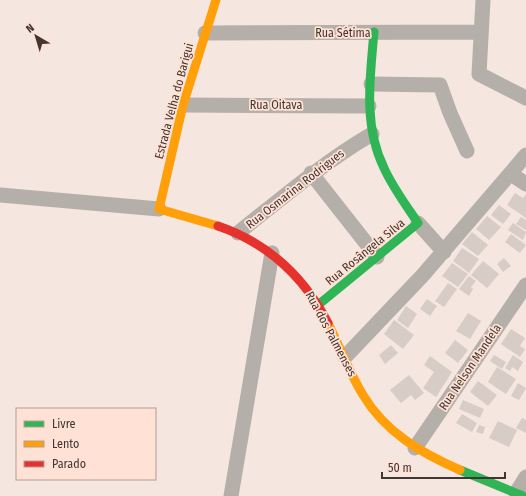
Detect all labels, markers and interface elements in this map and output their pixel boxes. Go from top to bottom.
north arrow [16,16,56,56]
text: N [24,21,37,36]
street label: Rua Sétima [315,26,371,40]
street label: Estrada Velha do Barigui [152,42,196,160]
street label: Rua Oitava [250,98,302,112]
street label: Rua Osmarina Rodrigues [243,146,347,232]
street label: Rua Rosângela Silva [323,216,407,288]
street label: Rua dos Palmenses [303,289,359,379]
street label: Rua Nelson Mandela [436,321,504,413]
legend [16,408,156,480]
text: Livre [52,417,76,431]
text: Lento [52,437,79,451]
scale bar [382,454,505,480]
text: Parado [52,457,86,471]
text: 50 m [388,461,412,475]

